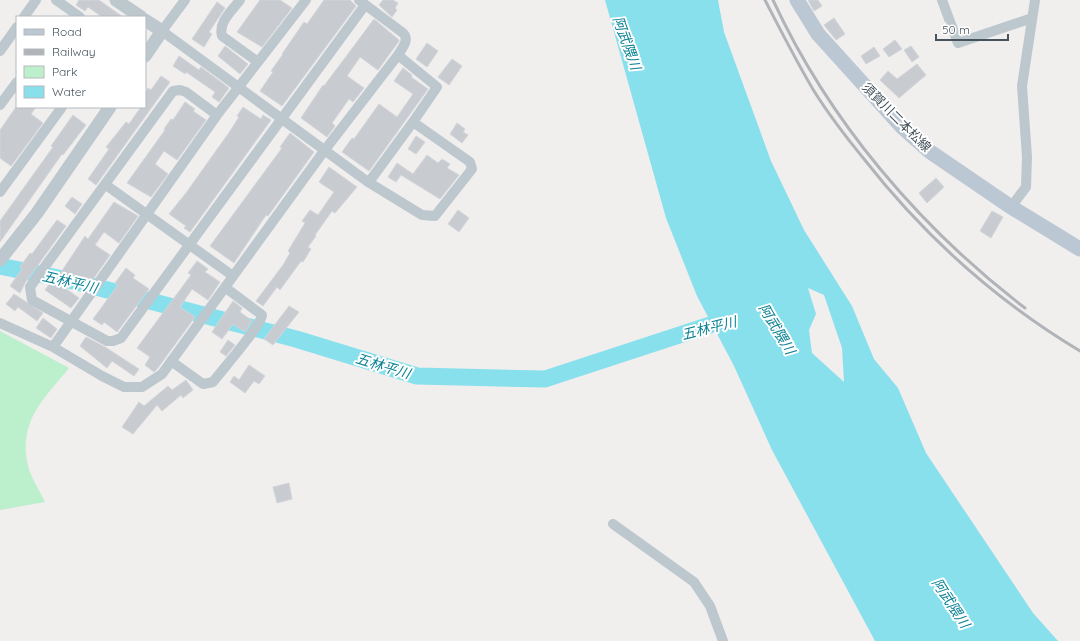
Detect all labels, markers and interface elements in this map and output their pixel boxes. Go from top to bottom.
water label: 阿武隈川 [609,14,646,74]
legend [16,16,146,108]
scale bar [936,16,1008,42]
text: 50 m [942,22,970,37]
text: Road [52,24,82,39]
text: Railway [52,44,96,59]
text: Park [52,64,77,79]
street label: 須賀川二本松線 [859,79,935,155]
text: Water [52,84,87,99]
water label: 五林平川 [41,267,101,298]
water label: 阿武隈川 [755,300,800,359]
water label: 五林平川 [680,312,740,344]
water label: 五林平川 [354,349,414,383]
water label: 阿武隈川 [928,575,975,633]

